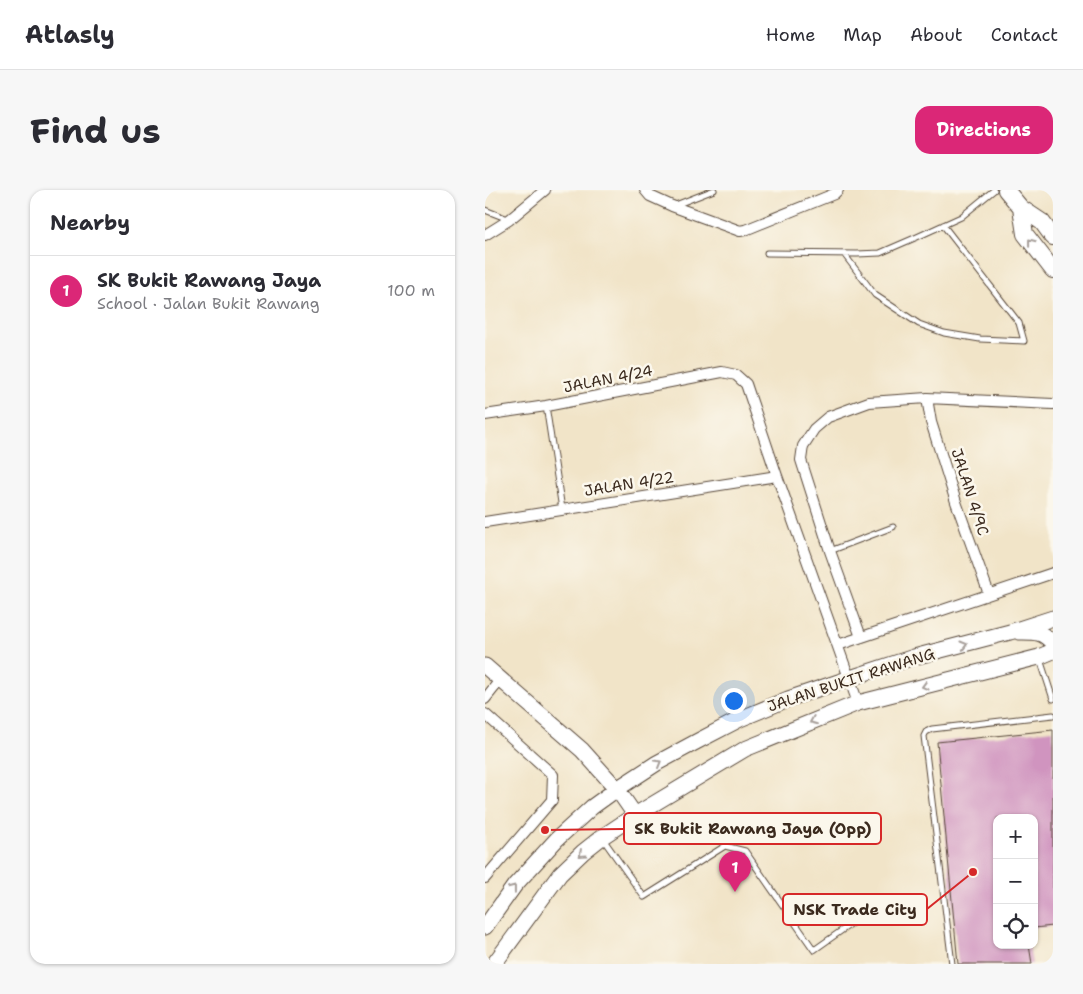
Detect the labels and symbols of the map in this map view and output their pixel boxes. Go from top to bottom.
one-way arrow [1028,238,1037,247]
street label: JALAN 4/24 [562,361,654,397]
street label: JALAN 4/9C [947,446,993,538]
street label: JALAN 4/22 [583,467,675,501]
one-way arrow [959,640,968,650]
street label: JALAN BUKIT RAWANG [765,643,937,717]
one-way arrow [920,680,929,691]
your location [721,688,747,714]
one-way arrow [809,715,818,726]
one-way arrow [653,760,662,770]
callout: SK Bukit Rawang Jaya (Opp) [624,813,881,844]
text: SK Bukit Rawang Jaya (Opp) [634,818,872,839]
one-way arrow [578,848,587,857]
pin: 1 [719,851,751,892]
one-way arrow [508,885,516,894]
callout: NSK Trade City [783,894,927,925]
text: NSK Trade City [793,899,917,920]

